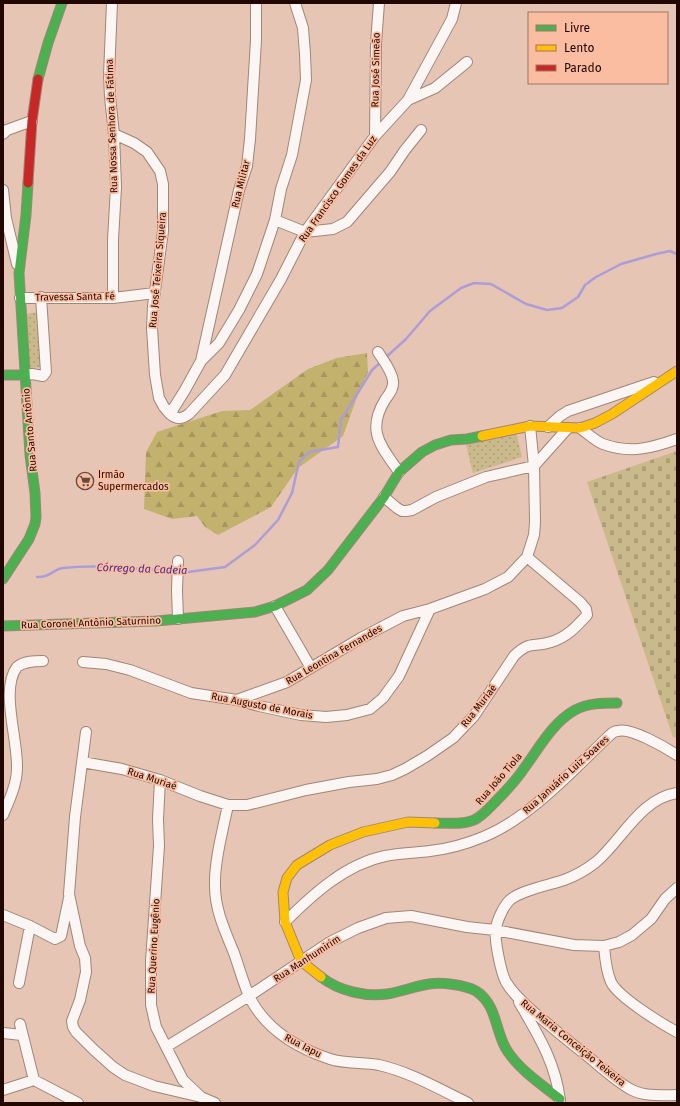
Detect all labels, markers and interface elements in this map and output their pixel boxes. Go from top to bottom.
legend [528,12,668,84]
text: Livre [564,21,590,35]
street label: Rua José Simeão [369,32,383,108]
text: Lento [564,41,594,55]
street label: Rua Nossa Senhora de Fátima [104,59,120,193]
text: Parado [564,61,602,75]
street label: Rua Francisco Gomes da Luz [297,133,380,245]
street label: Rua Militar [229,159,253,209]
street label: Rua José Teixeira Siqueira [147,211,169,329]
street label: Travessa Santa Fé [35,290,115,304]
street label: Rua Santo Antônio [20,387,40,472]
place label: Irmão Supermercados [98,469,169,493]
supermarket icon: Irmão Supermercados [75,471,95,491]
water label: Córrego da Cadeia [96,561,188,577]
street label: Rua Coronel Antônio Saturnino [21,615,161,631]
street label: Rua Leontina Fernandes [284,622,385,688]
street label: Rua Muriaé [459,682,499,730]
street label: Rua Augusto de Morais [210,690,314,722]
street label: Rua Januário Luiz Soares [521,733,612,817]
street label: Rua João Tiola [473,751,525,807]
street label: Rua Muriaé [126,765,178,793]
street label: Rua Querino Eugênio [146,898,162,994]
street label: Rua Manhumirim [271,933,343,985]
street label: Rua Maria Conceição Teixeira [518,997,628,1089]
street label: Rua Iapu [282,1032,324,1060]

